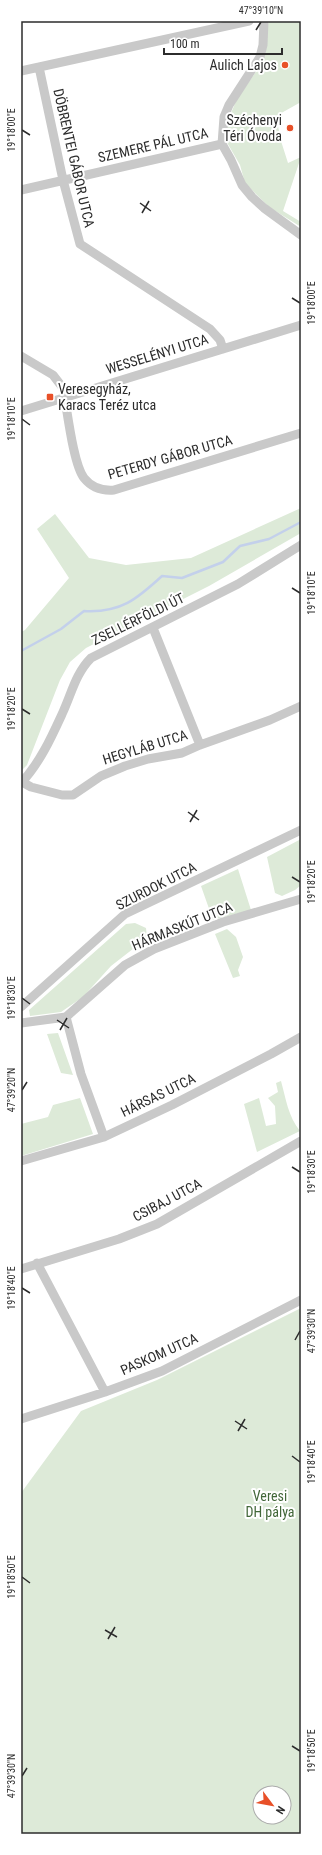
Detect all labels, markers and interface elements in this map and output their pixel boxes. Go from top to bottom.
text: 47°39'10"N [239,5,283,16]
scale bar [164,30,282,56]
text: 100 m [170,37,200,51]
place label: Aulich Lajos [209,57,277,73]
marker: Aulich Lajos [280,60,290,70]
street label: DÖBRENTEI GÁBOR UTCA [50,87,99,229]
text: 19°18'00"E [6,108,17,152]
place label: Széchenyi Téri Óvoda [223,112,282,144]
marker: Széchenyi Téri Óvoda [285,123,295,133]
street label: SZEMERE PÁL UTCA [96,124,210,165]
text: 19°18'00"E [306,281,317,325]
street label: WESSELÉNYI UTCA [104,330,210,377]
place label: Veresegyház, Karacs Teréz utca [58,381,156,413]
marker: Veresegyház, Karacs Teréz utca [45,392,55,402]
text: 19°18'10"E [6,397,17,441]
street label: PETERDY GÁBOR UTCA [106,431,234,482]
text: 19°18'10"E [306,571,317,615]
street label: ZSELLÉRFÖLDI ÚT [89,589,187,648]
text: 19°18'20"E [6,687,17,731]
street label: HEGYLÁB UTCA [100,726,189,768]
street label: SZURDOK UTCA [113,859,199,913]
text: 19°18'20"E [306,860,317,904]
street label: HÁRMASKÚT UTCA [129,898,235,953]
text: 19°18'30"E [6,976,17,1020]
text: 47°39'20"N [6,1068,17,1112]
street label: HÁRSAS UTCA [118,1069,198,1120]
text: 19°18'30"E [306,1150,317,1194]
street label: CSIBAJ UTCA [130,1175,204,1225]
text: 19°18'40"E [6,1266,17,1310]
text: 47°39'30"N [306,1309,317,1353]
street label: PASKOM UTCA [118,1330,200,1378]
text: 19°18'40"E [306,1440,317,1484]
park label: Veresi DH pálya [245,1488,295,1520]
text: 19°18'50"E [6,1555,17,1599]
text: 19°18'50"E [306,1729,317,1773]
text: 47°39'30"N [6,1754,17,1798]
north arrow [252,1785,292,1825]
text: N [273,1804,287,1817]

